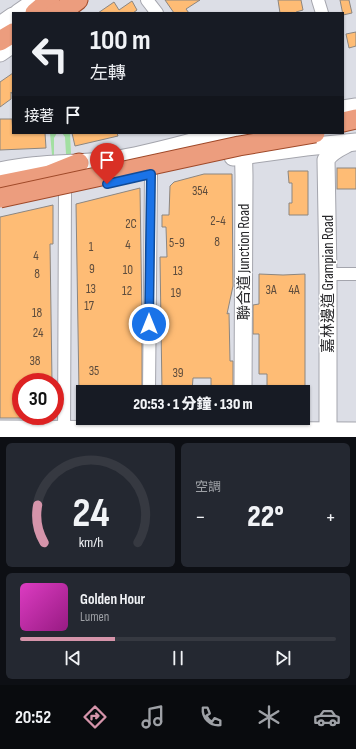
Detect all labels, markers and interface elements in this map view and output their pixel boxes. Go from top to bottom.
text: 100 m [90,24,151,57]
icon: left [24,28,76,80]
text: 左轉 [90,63,126,84]
icon: arrive [62,104,84,126]
text: 接著 [24,107,54,126]
pin [90,143,124,184]
icon: arrive [96,149,118,171]
house number: 354 [192,183,209,199]
street label: 聯合道 Junction Road [235,204,254,320]
house number: 2-4 [210,213,226,229]
street label: 嘉林邊道 Grampian Road [319,215,338,353]
house number: 2C [125,216,137,232]
house number: 8 [214,234,220,250]
house number: 5-9 [169,235,185,251]
house number: 4 [125,237,131,253]
house number: 1 [89,239,94,255]
house number: 4 [33,248,39,264]
house number: 9 [89,261,95,277]
house number: 10 [123,262,133,278]
house number: 13 [173,263,183,279]
house number: 8 [34,266,40,282]
house number: 13 [86,281,96,297]
house number: 3A [265,282,277,298]
house number: 4A [289,282,300,298]
house number: 12 [122,283,132,299]
house number: 19 [171,285,181,301]
house number: 17 [84,298,95,314]
position arrow [128,303,170,345]
house number: 18 [32,305,42,321]
house number: 24 [33,325,44,341]
house number: 38 [29,353,41,369]
house number: 35 [89,363,99,379]
house number: 39 [172,365,184,381]
speed limit sign: 30 [12,373,64,425]
text: 20:53 · 1 分鐘 · 130 m [133,395,253,414]
text: 空調 [195,479,221,495]
text: 24 [72,489,109,538]
text: 22° [247,499,284,535]
text: − [195,504,206,531]
text: + [325,504,336,531]
text: km/h [78,534,103,551]
text: Golden Hour [80,590,145,609]
text: Lumen [80,609,109,625]
icon: previous [62,647,84,669]
icon: pause [167,647,189,669]
icon: next [272,647,294,669]
icon: directions [81,703,109,731]
icon: music [139,703,167,731]
icon: phone [197,703,225,731]
icon: climate [255,703,283,731]
icon: car [313,703,341,731]
text: 20:52 [15,707,51,728]

